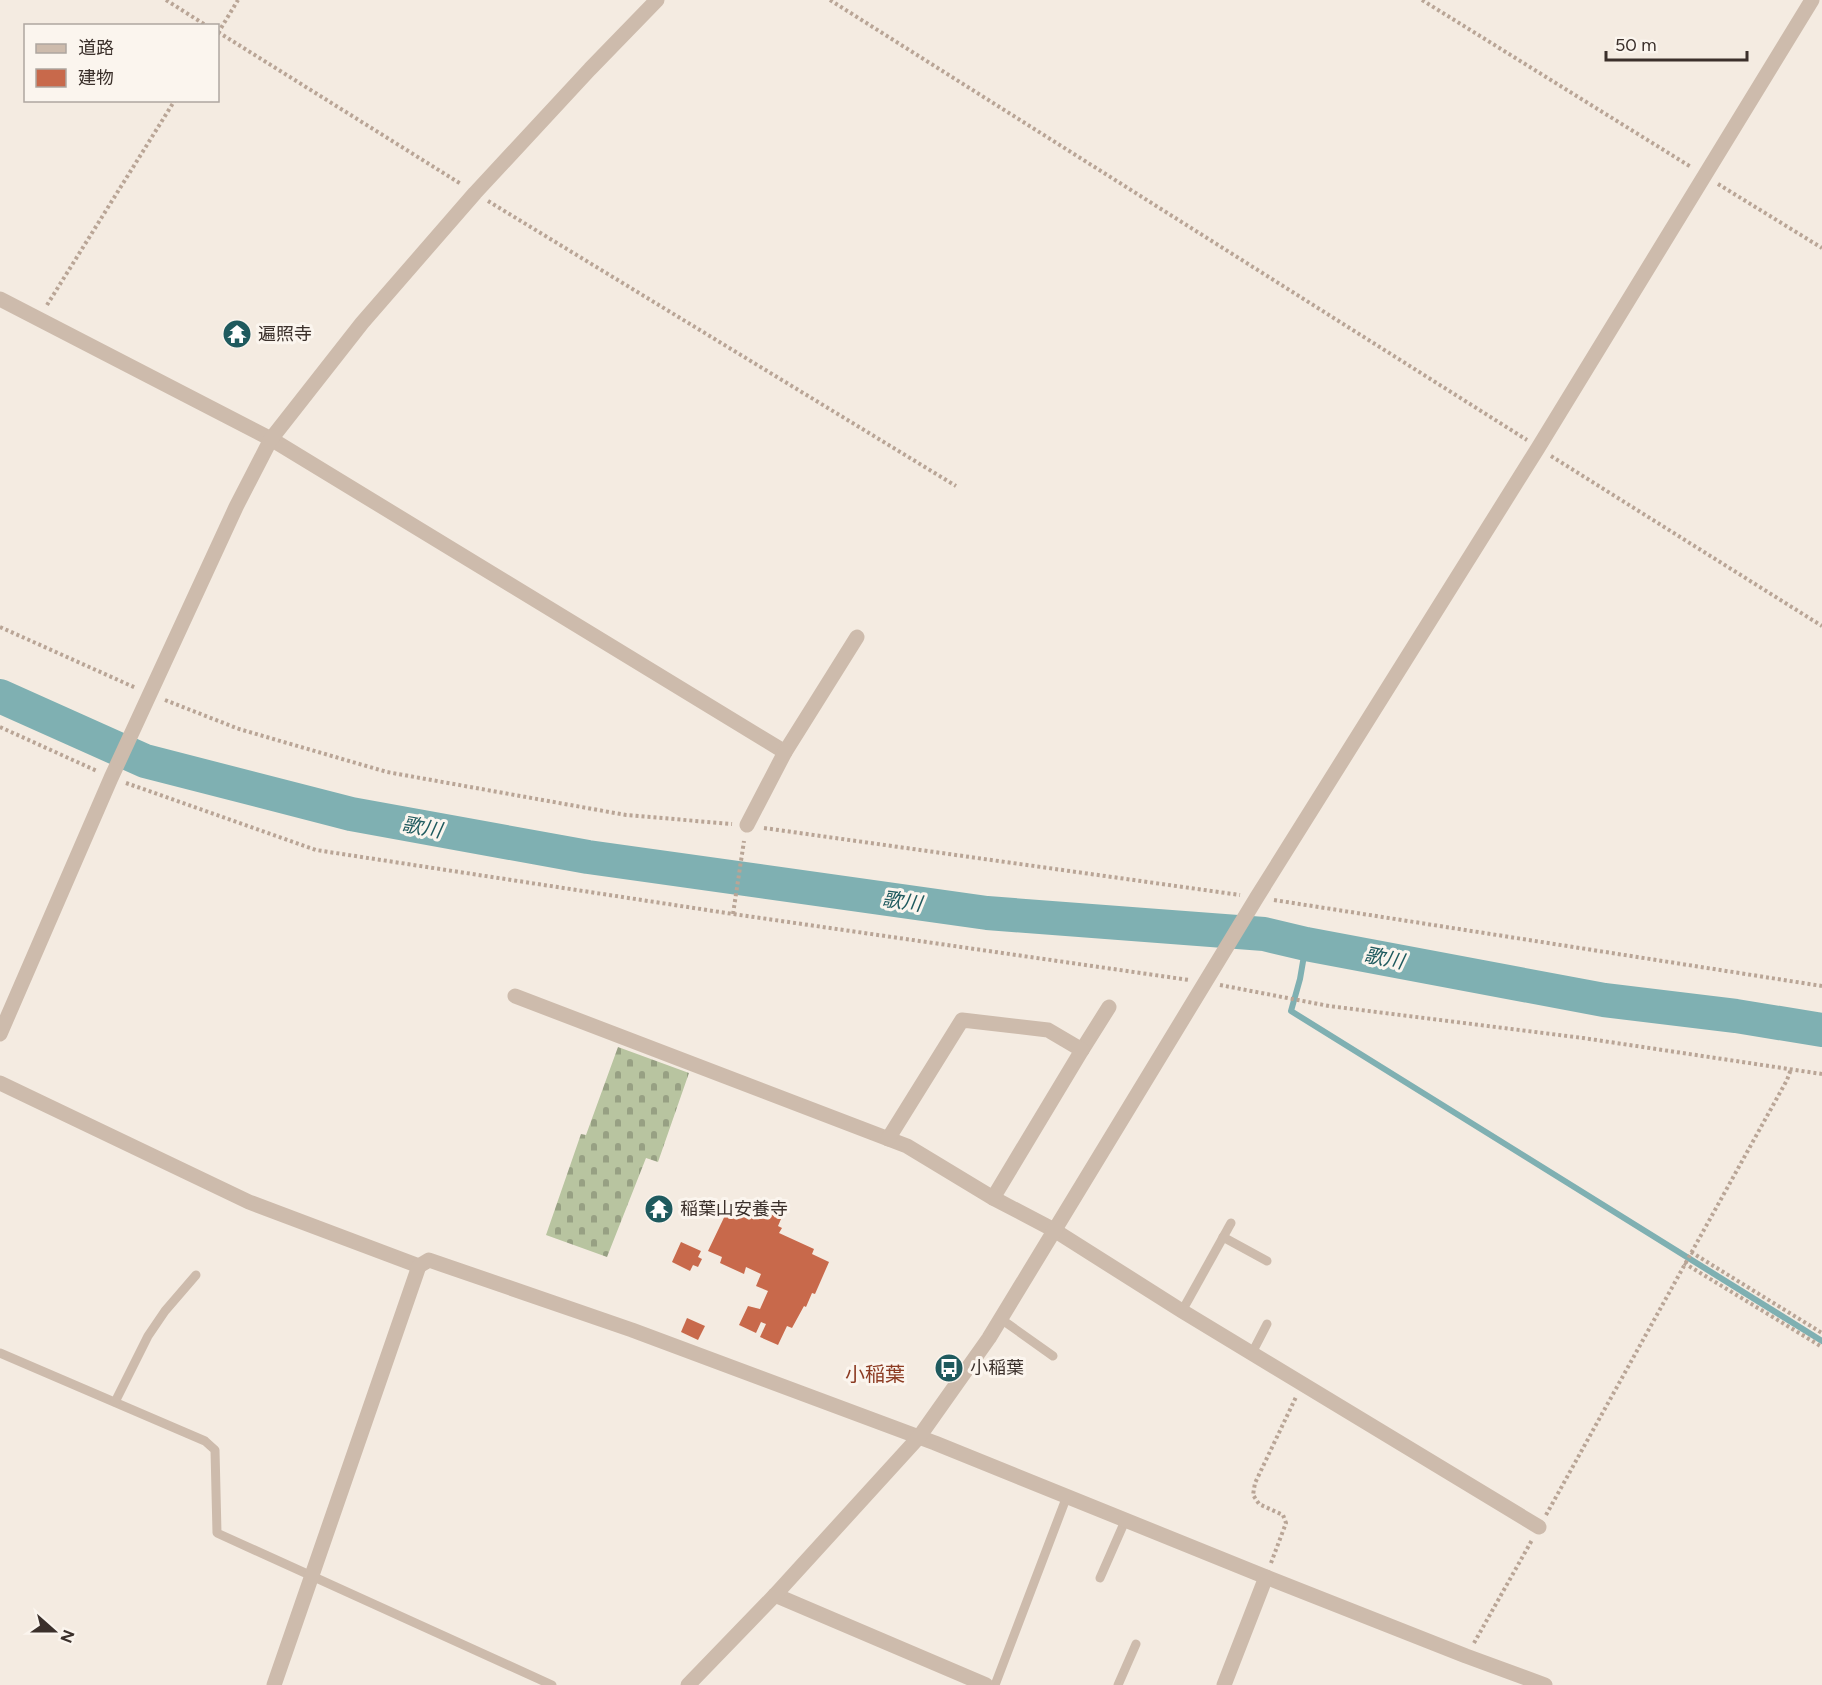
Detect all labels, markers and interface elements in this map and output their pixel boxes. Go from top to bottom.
legend [24,24,219,102]
scale bar [1606,24,1747,62]
text: 50 m [1615,34,1657,56]
text: 道路 [78,37,114,59]
text: 建物 [78,67,114,89]
temple icon: 遍照寺 [221,318,253,350]
place label: 遍照寺 [258,323,312,345]
water label: 歌川 [400,812,446,843]
water label: 歌川 [881,886,925,916]
water label: 歌川 [1362,942,1408,974]
temple icon: 稲葉山安養寺 [643,1193,675,1225]
place label: 稲葉山安養寺 [680,1198,788,1220]
bus stop icon: 小稲葉 [933,1352,965,1384]
place label: 小稲葉 [970,1357,1024,1379]
district label: 小稲葉 [845,1362,905,1386]
north arrow [24,1601,84,1661]
text: N [56,1627,79,1645]

